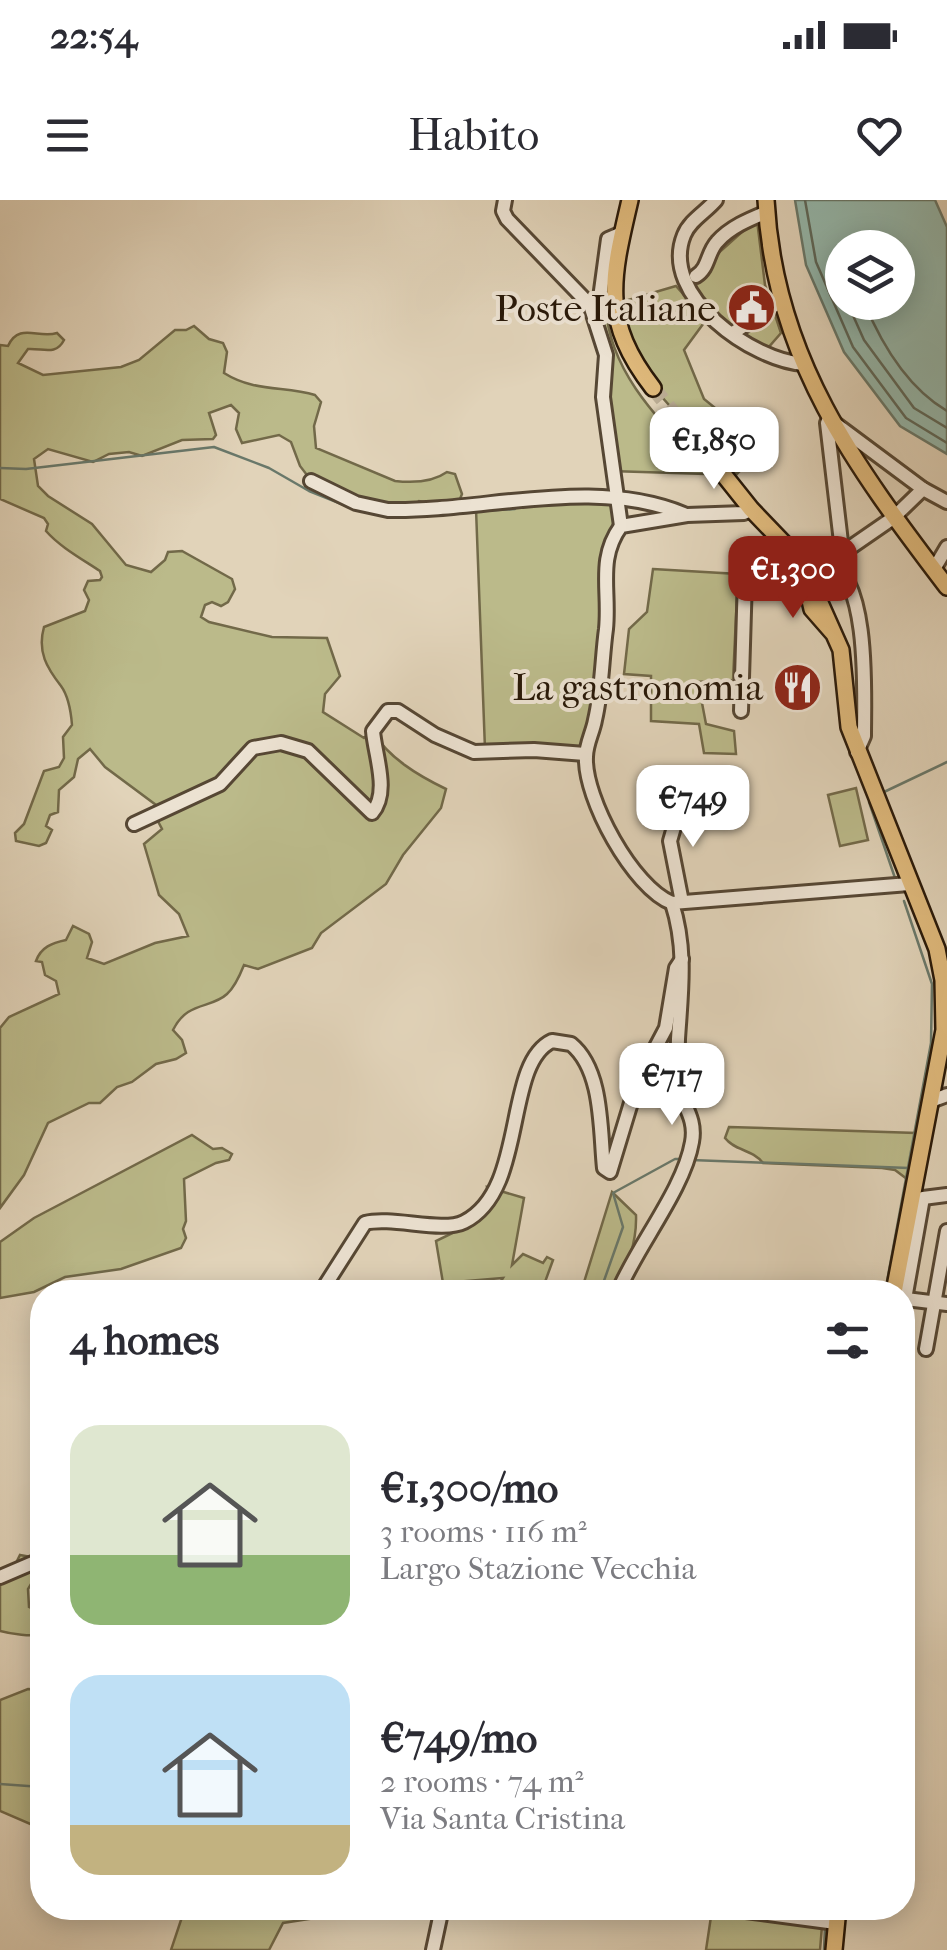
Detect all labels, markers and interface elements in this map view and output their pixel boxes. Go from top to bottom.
text: 22:54 [50,13,137,58]
icon: menu [40,108,95,163]
icon: heart [852,108,907,163]
text: Habito [408,109,539,162]
map controls [825,230,915,320]
button: layers [825,230,915,320]
public building icon: Poste Italiane [725,282,777,334]
place label: Poste Italiane [495,286,716,331]
pin: €1,850 [633,407,795,492]
text: €1,850 [672,421,756,458]
pin: €1,300 [712,536,874,621]
text: €1,300 [750,550,836,587]
restaurant icon: La gastronomia [772,661,824,713]
place label: La gastronomia [513,665,763,710]
pin: €749 [634,765,752,850]
text: €749 [658,779,728,816]
pin: €717 [613,1043,731,1128]
text: €717 [641,1057,703,1094]
icon: filters [820,1313,875,1368]
text: 4 homes [70,1316,219,1365]
text: €1,300/mo [380,1464,558,1513]
icon: home [150,1465,270,1585]
text: 3 rooms · 116 m² [380,1513,587,1550]
text: Largo Stazione Vecchia [380,1550,696,1587]
text: €749/mo [380,1714,537,1763]
icon: home [150,1715,270,1835]
text: 2 rooms · 74 m² [380,1763,584,1800]
text: Via Santa Cristina [380,1800,625,1837]

